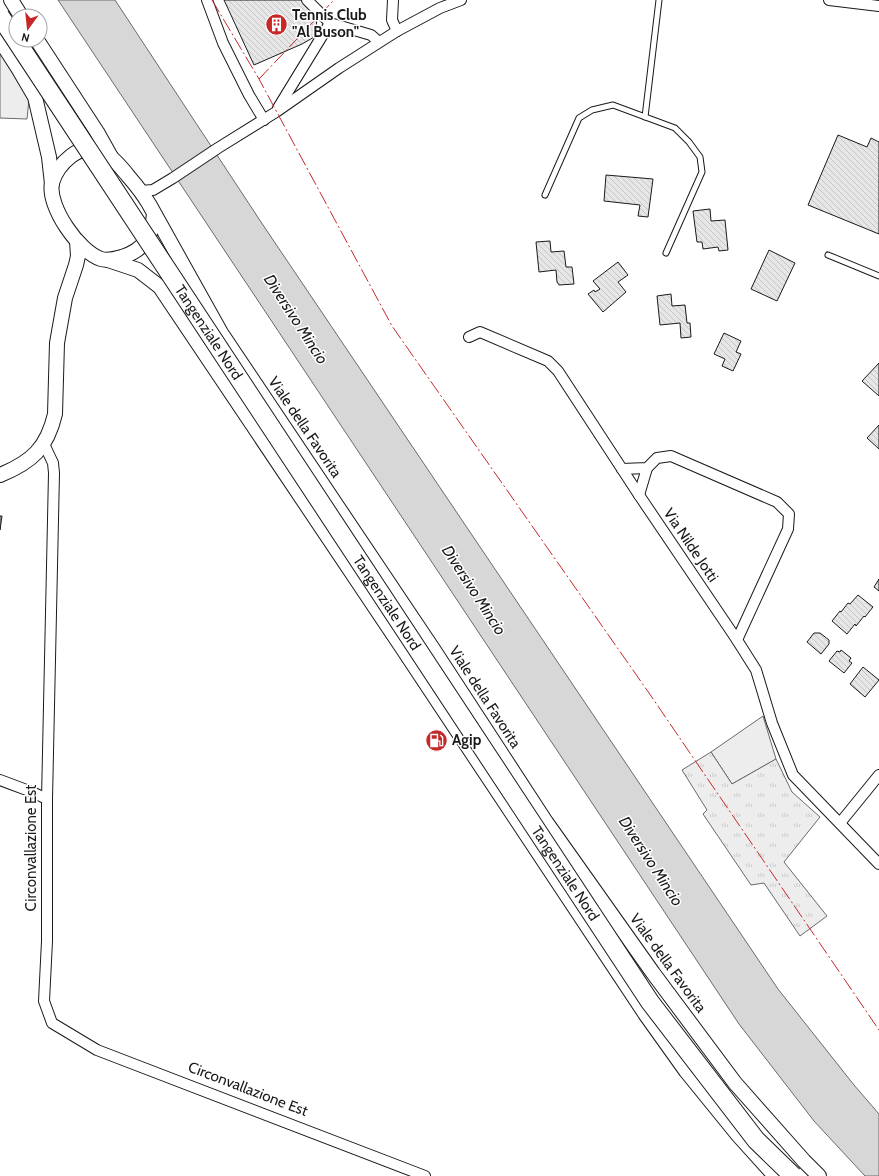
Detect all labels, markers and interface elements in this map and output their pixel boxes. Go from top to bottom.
place label: Tennis Club "Al Buson" [292,6,367,41]
north arrow [8,8,48,48]
building icon: Tennis Club "Al Buson" [263,11,289,37]
text: N [20,30,31,45]
water label: Diversivo Mincio [260,271,332,367]
street label: Tangenziale Nord [171,282,246,383]
street label: Viale della Favorita [265,373,346,482]
street label: Via Nilde Jotti [660,505,722,585]
water label: Diversivo Mincio [438,542,510,638]
street label: Tangenziale Nord [349,552,425,654]
street label: Viale della Favorita [445,643,525,752]
fuel station icon: Agip [423,727,449,753]
place label: Agip [452,731,482,749]
street label: Circonvallazione Est [22,785,40,911]
water label: Diversivo Mincio [615,813,687,909]
street label: Tangenziale Nord [528,823,603,924]
street label: Viale della Favorita [626,910,710,1017]
street label: Circonvallazione Est [186,1058,310,1120]

